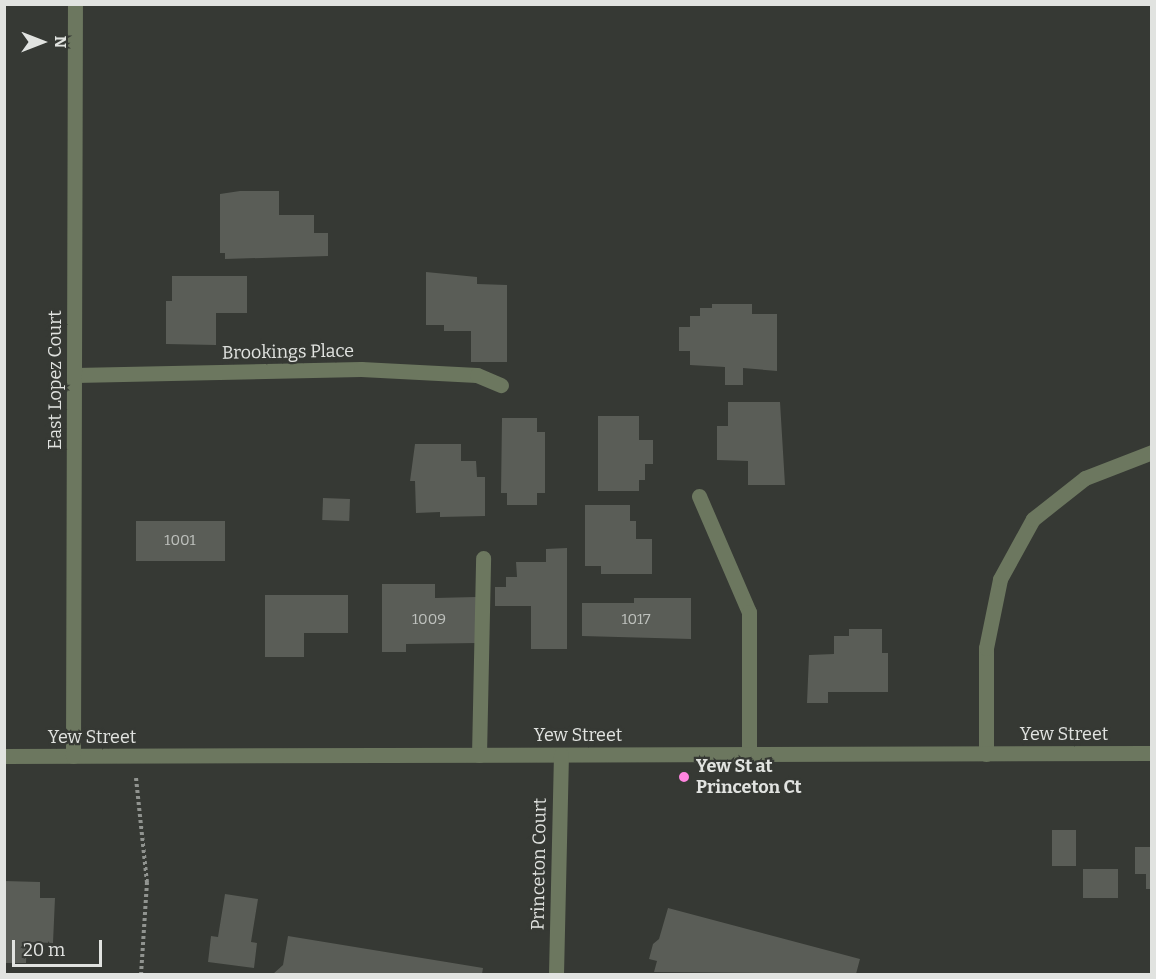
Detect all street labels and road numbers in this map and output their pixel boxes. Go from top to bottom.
street label: East Lopez Court [44,310,66,450]
street label: Brookings Place [222,340,354,364]
street label: Yew Street [1020,723,1108,745]
street label: Yew Street [534,724,622,746]
street label: Yew Street [48,726,136,748]
street label: Princeton Court [527,798,551,930]

